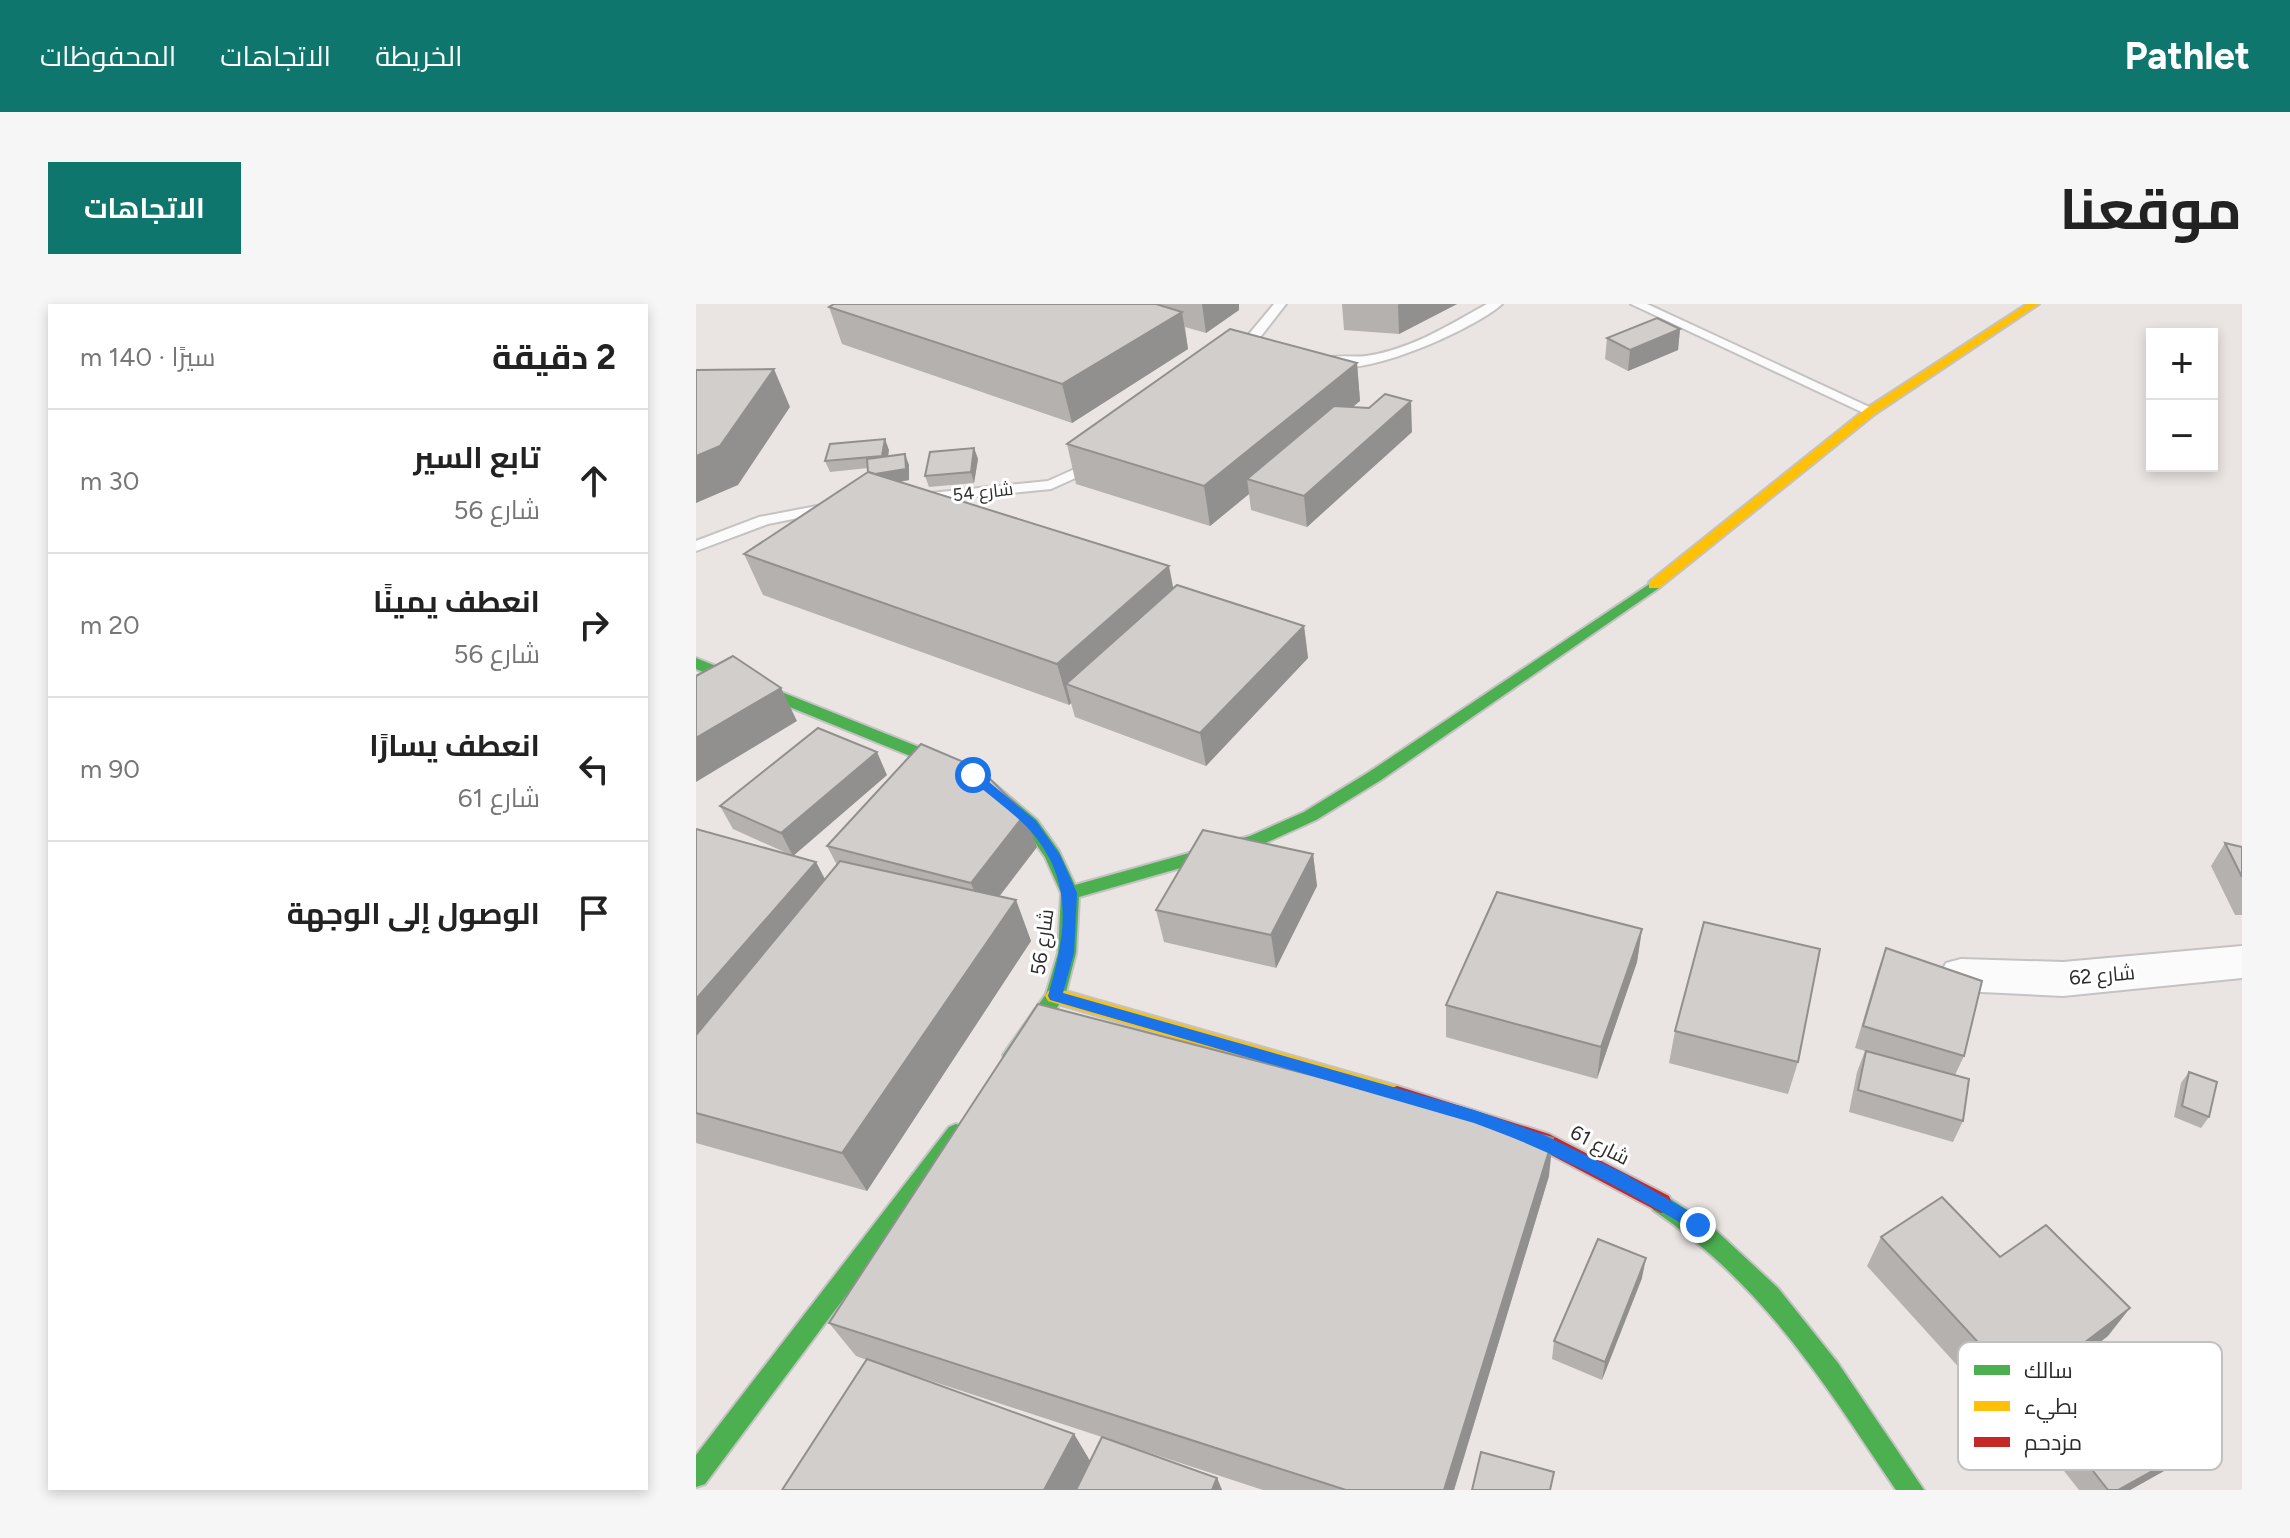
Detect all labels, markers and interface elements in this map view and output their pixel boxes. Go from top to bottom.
text: Pathlet [2125,33,2250,79]
text: المحفوظات [40,39,176,73]
text: الاتجاهات [220,39,331,73]
text: الخريطة [375,39,463,73]
button: الاتجاهات [48,162,241,254]
text: موقعنا [2059,176,2242,243]
map controls [2146,328,2218,472]
button: + [2146,328,2218,400]
text: 2 دقيقة [492,337,616,378]
text: سيرًا · 140 m [80,341,216,373]
button: − [2146,400,2218,472]
text: تابع السير [414,439,540,476]
icon: ahead [572,459,616,503]
text: 30 m [80,465,139,497]
street label: شارع 54 [952,478,1015,507]
text: شارع 56 [454,494,540,526]
text: انعطف يمينًا [373,583,540,620]
icon: right [572,603,616,647]
text: 20 m [80,609,140,641]
text: شارع 56 [454,638,540,670]
text: انعطف يسارًا [369,727,540,764]
icon: left [572,747,616,791]
text: 90 m [80,753,140,785]
route start [955,757,991,793]
text: شارع 61 [458,782,540,814]
icon: arrive [572,891,616,935]
text: الوصول إلى الوجهة [287,895,540,932]
street label: شارع 56 [1025,907,1060,977]
street label: شارع 62 [2068,960,2136,992]
street label: شارع 61 [1565,1120,1634,1172]
route end [1680,1207,1716,1243]
legend [1958,1342,2222,1470]
text: سالك [2024,1357,2073,1384]
text: بطيء [2024,1393,2078,1423]
text: مزدحم [2024,1429,2082,1458]

